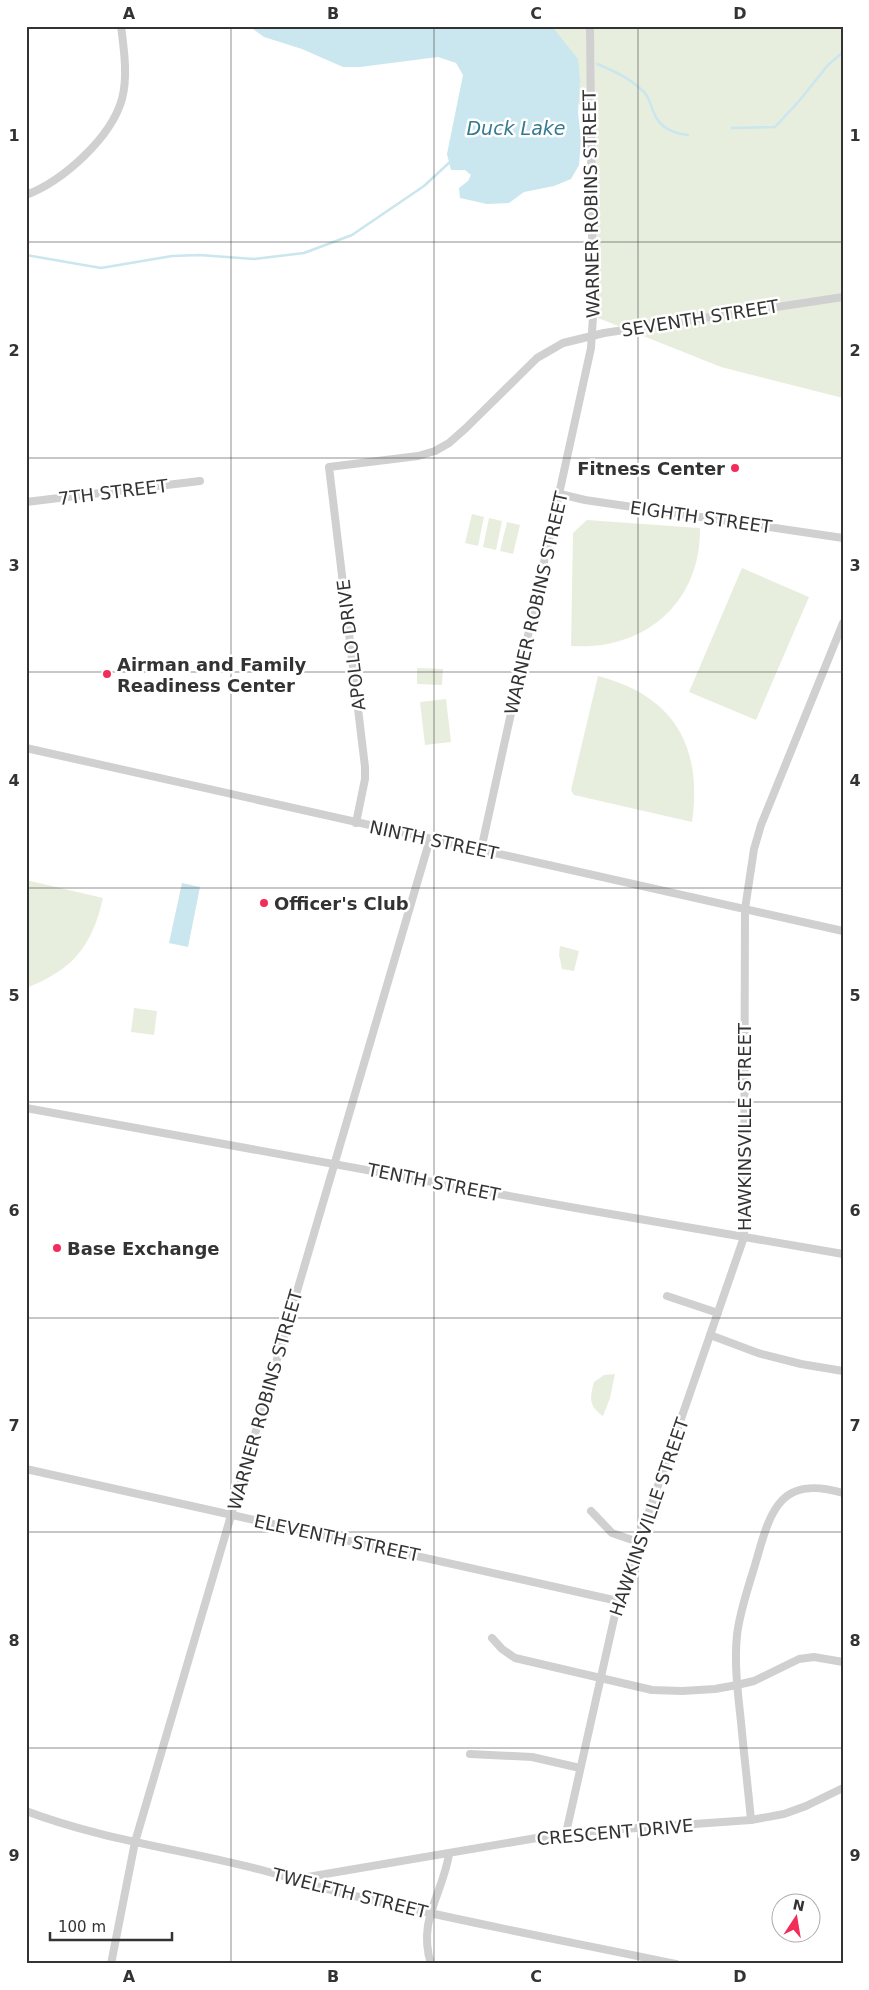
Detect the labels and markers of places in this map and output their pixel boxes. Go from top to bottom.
place label: Fitness Center [577,458,725,479]
marker: Fitness Center [729,462,741,474]
place label: Airman and Family Readiness Center [117,654,307,696]
marker: Airman and Family Readiness Center [101,668,113,680]
place label: Officer's Club [274,893,409,914]
marker: Officer's Club [258,897,270,909]
place label: Base Exchange [67,1238,220,1259]
marker: Base Exchange [51,1242,63,1254]

